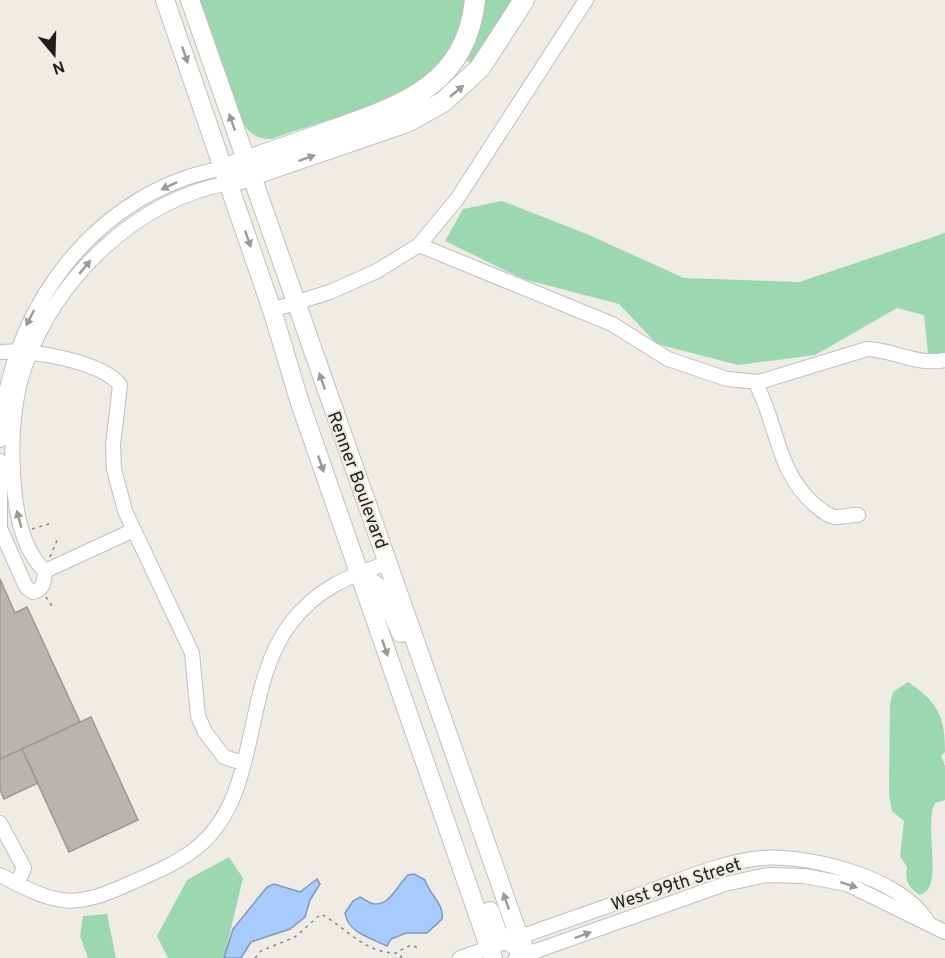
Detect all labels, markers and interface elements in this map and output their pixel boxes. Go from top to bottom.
north arrow [24,24,84,84]
one-way arrow [180,46,190,64]
text: N [50,55,67,78]
one-way arrow [449,84,465,97]
one-way arrow [227,113,237,131]
one-way arrow [298,152,316,162]
one-way arrow [159,181,177,191]
one-way arrow [244,230,254,248]
one-way arrow [78,259,91,275]
one-way arrow [25,309,35,326]
one-way arrow [316,372,326,390]
street label: Renner Boulevard [321,409,392,552]
one-way arrow [317,455,327,473]
one-way arrow [14,510,24,529]
one-way arrow [381,639,391,657]
street label: West 99th Street [609,854,744,917]
one-way arrow [840,881,858,890]
one-way arrow [501,892,511,910]
one-way arrow [574,930,592,940]

